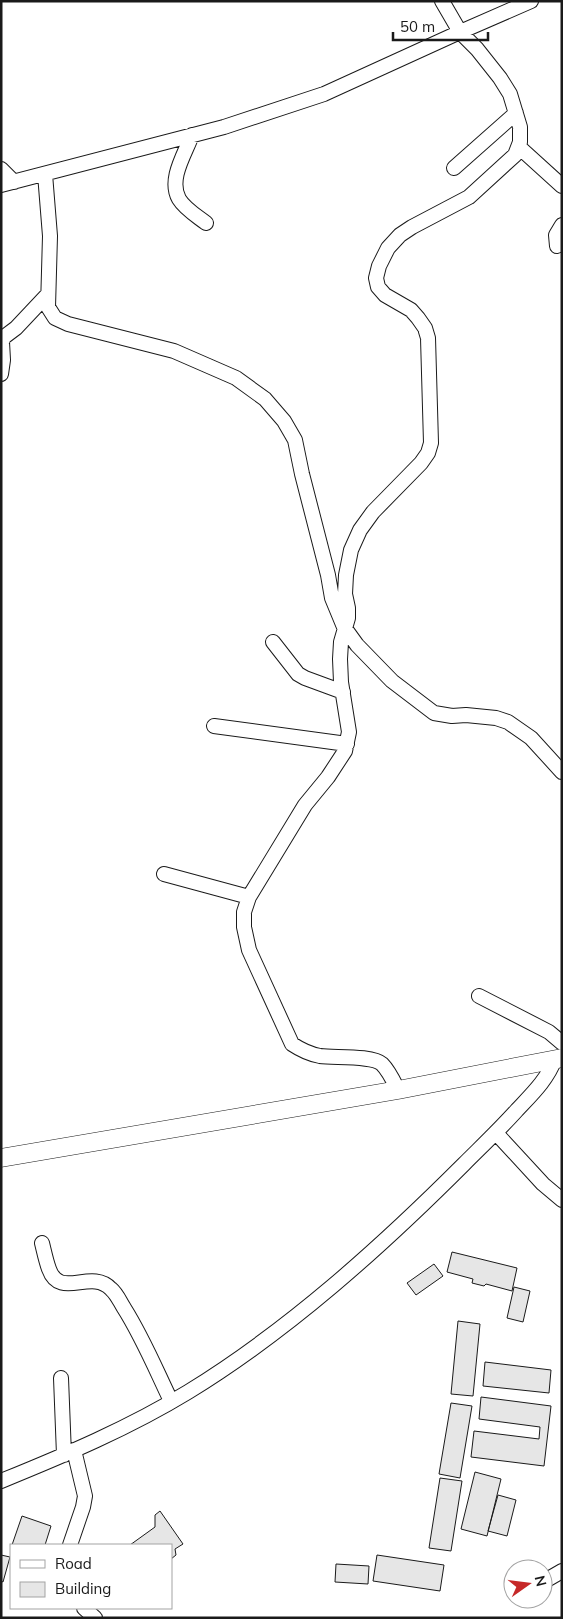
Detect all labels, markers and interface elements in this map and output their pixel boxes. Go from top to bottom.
scale bar [393,10,488,42]
text: 50 m [400,17,435,36]
legend [10,1544,172,1609]
text: Road [55,1554,92,1573]
north arrow [503,1559,553,1609]
text: N [531,1574,551,1588]
text: Building [55,1579,111,1598]

